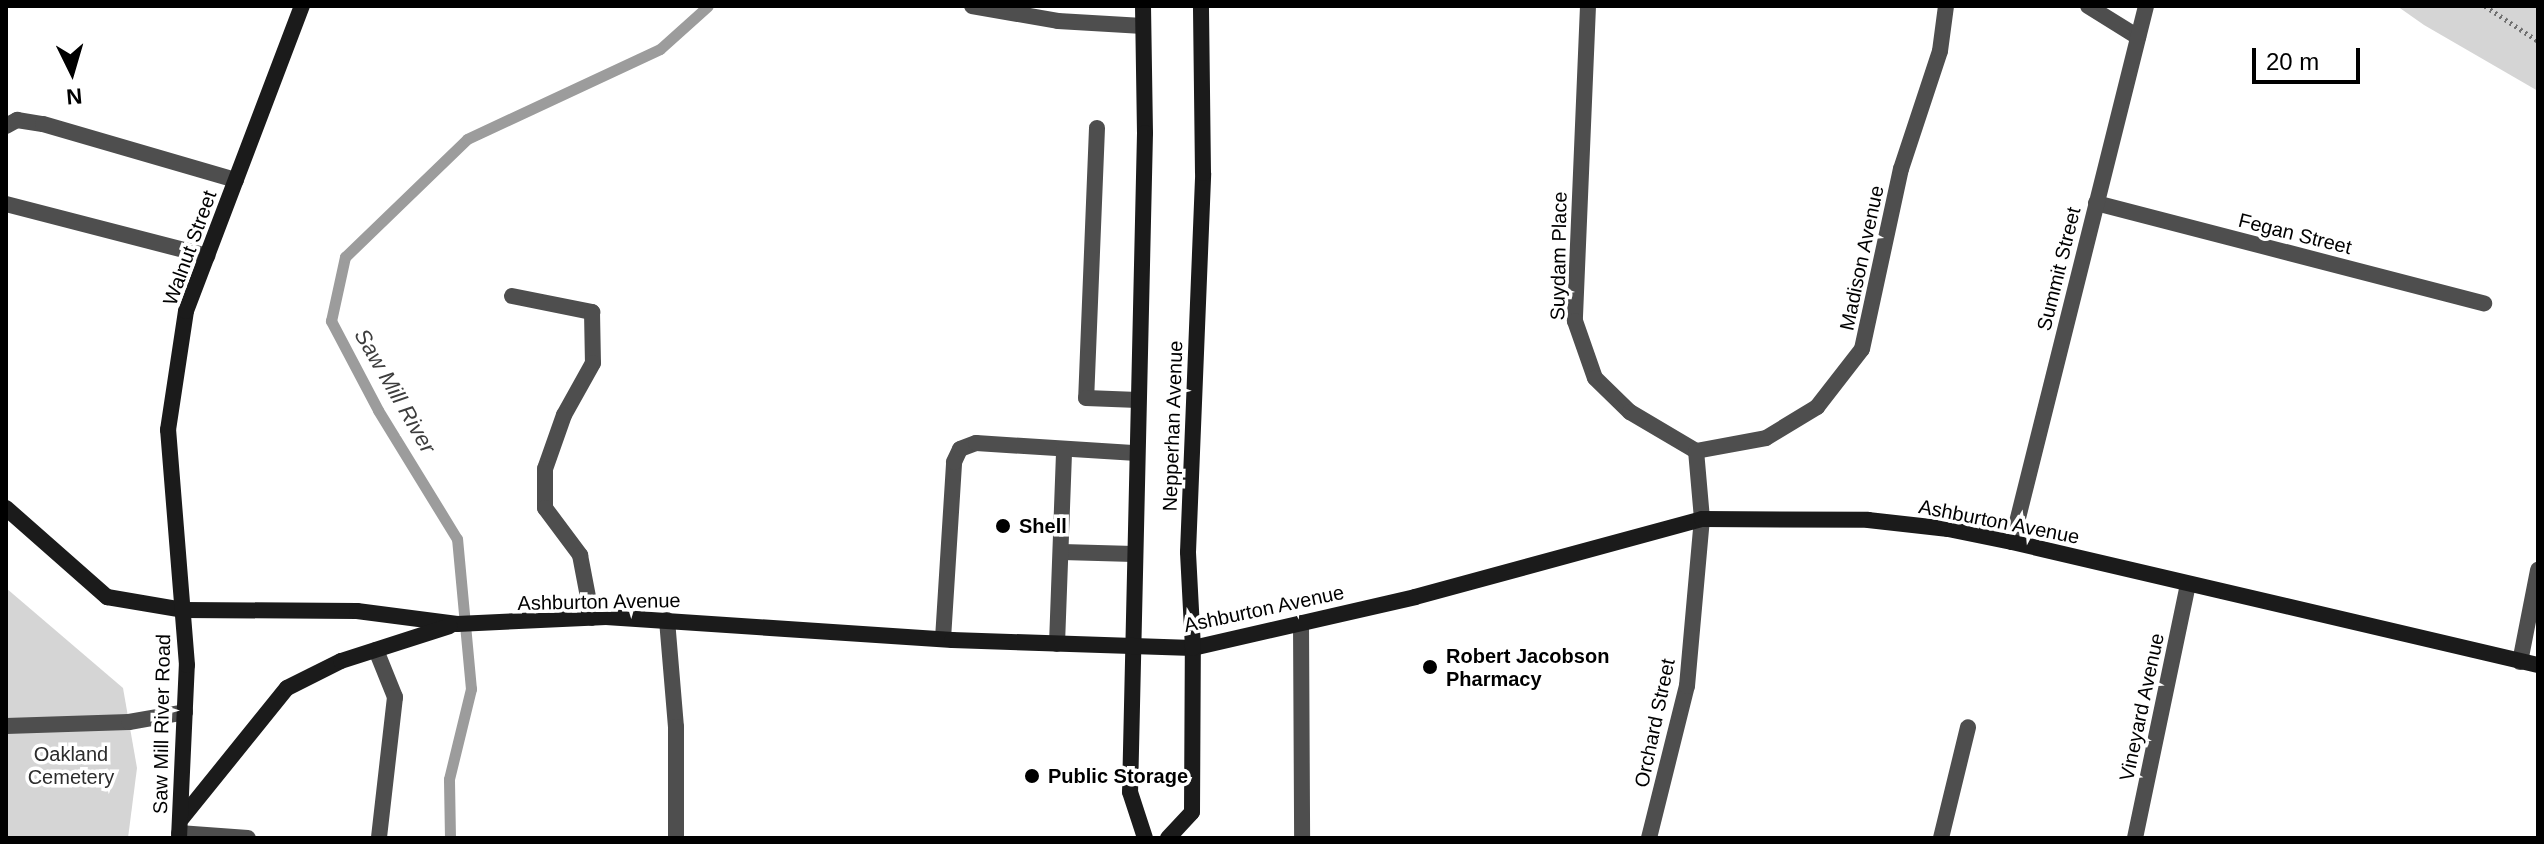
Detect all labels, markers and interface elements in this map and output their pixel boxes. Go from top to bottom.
north arrow [32,32,112,112]
scale bar [2256,32,2364,82]
text: 20 m [2266,48,2319,75]
text: N [65,83,83,110]
street label: Madison Avenue [1835,183,1889,333]
street label: Walnut Street [158,187,222,309]
street label: Suydam Place [1546,191,1572,321]
street label: Summit Street [2032,205,2086,333]
street label: Fegan Street [2236,208,2354,260]
water label: Saw Mill River [349,324,441,458]
street label: Nepperhan Avenue [1158,340,1188,512]
street label: Ashburton Avenue [1916,495,2082,549]
place label: Shell [1019,514,1067,538]
marker: Shell [994,517,1012,535]
street label: Ashburton Avenue [1181,580,1347,638]
street label: Ashburton Avenue [517,589,681,615]
street label: Vineyard Avenue [2115,630,2169,784]
street label: Saw Mill River Road [148,634,176,814]
place label: Robert Jacobson Pharmacy [1446,644,1609,691]
street label: Orchard Street [1630,656,1680,790]
marker: Robert Jacobson Pharmacy [1421,658,1439,676]
park label: Oakland Cemetery [28,743,114,790]
place label: Public Storage [1048,764,1188,788]
marker: Public Storage [1023,767,1041,785]

